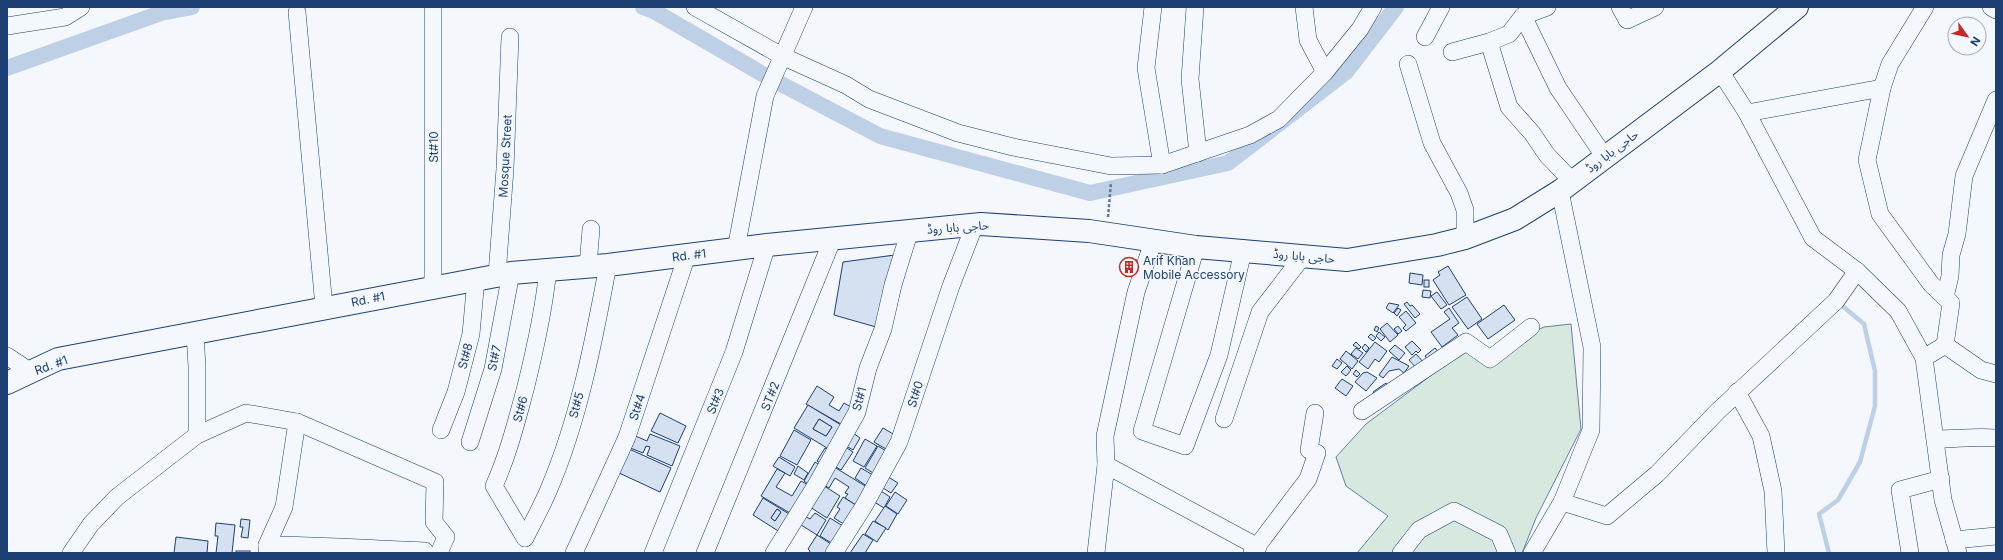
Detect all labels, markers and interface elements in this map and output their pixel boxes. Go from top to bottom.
north arrow [1947,16,1987,56]
text: N [1967,34,1984,49]
street label: Mosque Street [495,114,515,198]
street label: حاجی بابا روڈ [1583,126,1641,176]
street label: St#10 [426,131,441,163]
street label: حاجی بابا روڈ [926,217,990,237]
street label: Rd. #1 [671,245,707,265]
street label: حاجی بابا روڈ [1272,246,1336,266]
place label: Arif Khan Mobile Accessory [1143,253,1245,282]
building icon: Arif Khan Mobile Accessory [1118,256,1140,278]
street label: Rd. #1 [350,288,386,310]
street label: St#8 [454,341,476,371]
street label: St#7 [484,344,504,372]
street label: Rd. #1 [32,352,70,378]
street label: ST#2 [757,379,783,413]
street label: St#0 [904,379,926,409]
street label: St#1 [849,385,869,413]
street label: St#3 [703,386,727,416]
street label: St#5 [565,390,587,420]
street label: St#4 [626,392,648,422]
street label: St#6 [509,394,531,424]

